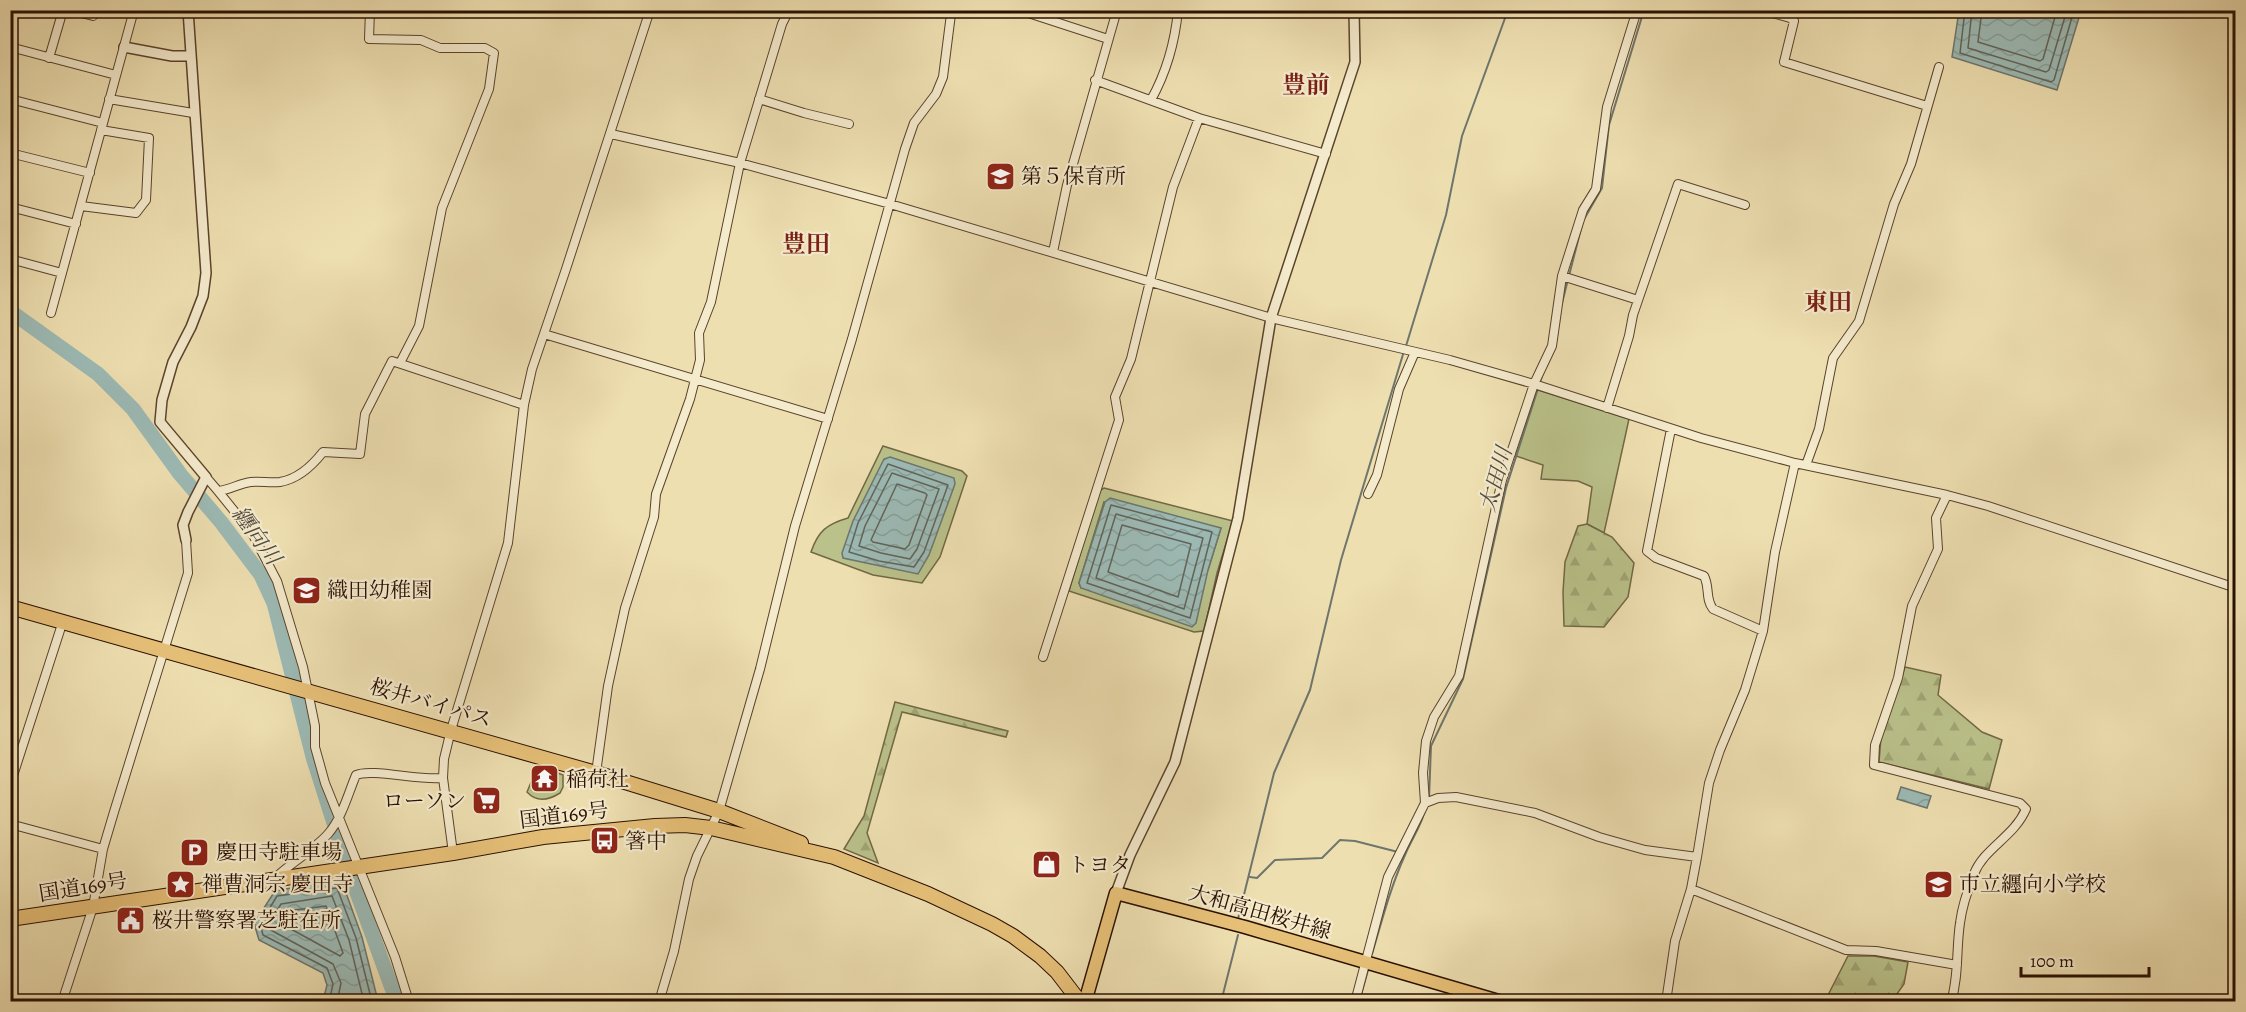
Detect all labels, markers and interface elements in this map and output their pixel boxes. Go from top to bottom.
district label: 豊前 [1282,69,1330,101]
school or university icon: 第５保育所 [984,160,1016,192]
place label: 第５保育所 [1021,162,1126,190]
district label: 豊田 [782,228,830,260]
district label: 東田 [1804,286,1852,318]
water label: 太田川 [1472,442,1520,515]
water label: 纒向川 [225,500,289,573]
school or university icon: 織田幼稚園 [290,574,322,606]
place label: 織田幼稚園 [327,576,432,604]
street label: 桜井バイパス [367,672,495,734]
temple icon: 稲荷社 [529,763,561,795]
place label: 稲荷社 [566,765,629,793]
supermarket icon: ローソン [471,785,503,817]
place label: ローソン [383,787,466,815]
street label: 国道169号 [518,796,610,834]
bus stop icon: 箸中 [588,825,620,857]
place label: 箸中 [625,827,667,855]
parking icon: 慶田寺駐車場 [179,836,211,868]
place label: 慶田寺駐車場 [216,838,342,866]
shop icon: トヨタ [1031,849,1063,881]
place label: トヨタ [1068,851,1131,879]
street label: 国道169号 [37,866,129,908]
place icon: 禅曹洞宗 慶田寺 [165,868,197,900]
school or university icon: 市立纒向小学校 [1922,868,1954,900]
place label: 禅曹洞宗 慶田寺 [202,870,353,898]
place label: 市立纒向小学校 [1959,870,2106,898]
street label: 大和高田桜井線 [1185,878,1335,946]
public building icon: 桜井警察署芝駐在所 [115,904,147,936]
place label: 桜井警察署芝駐在所 [152,906,341,934]
scale bar [2021,940,2148,978]
text: 100 m [2030,949,2074,973]

